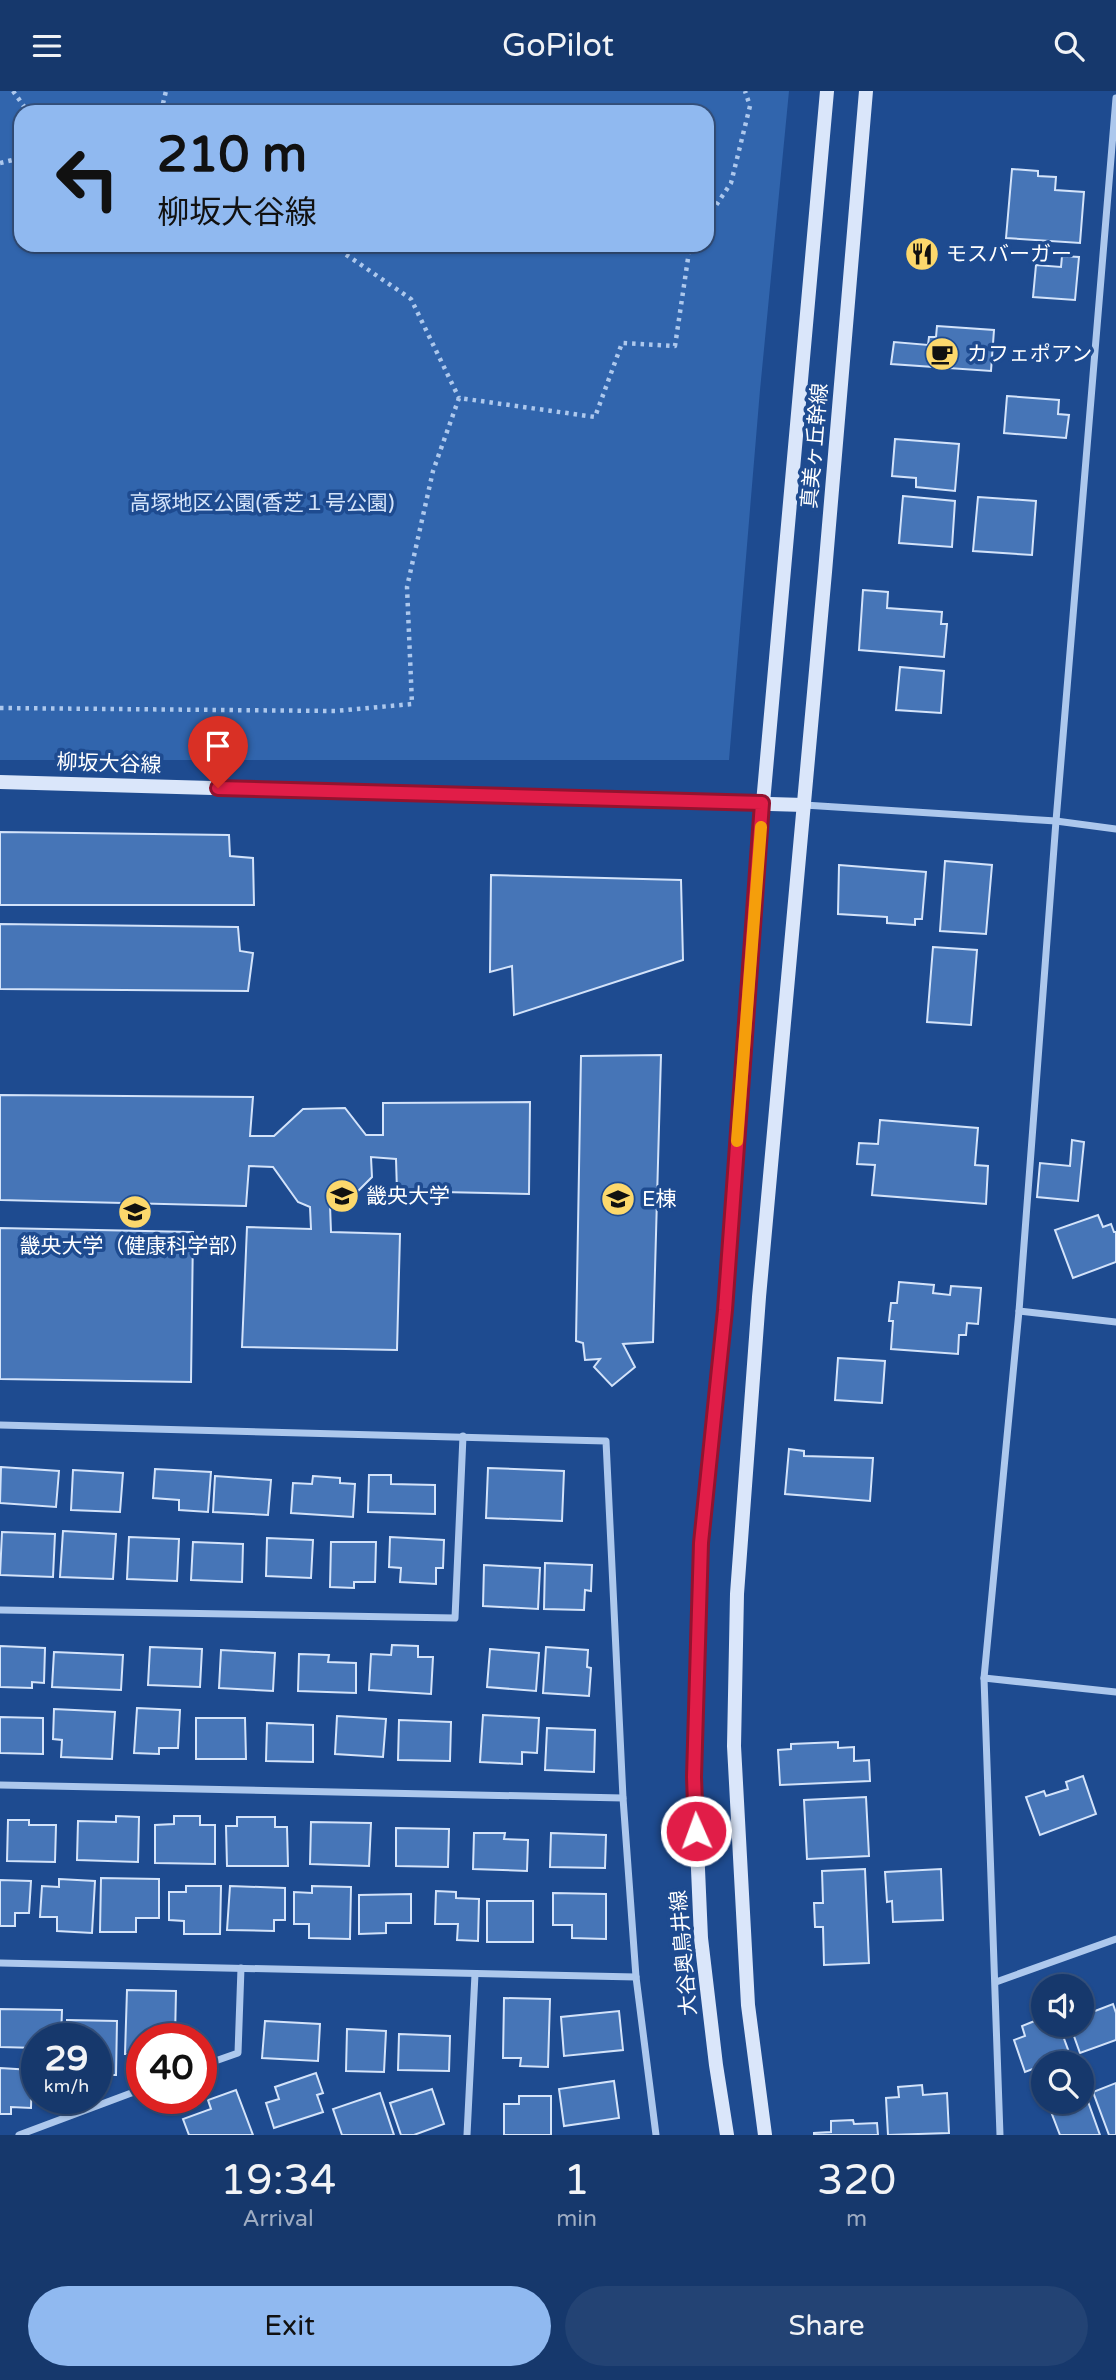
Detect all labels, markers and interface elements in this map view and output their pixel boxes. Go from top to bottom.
icon: menu [28,27,66,65]
text: GoPilot [502,27,614,65]
icon: search [1050,27,1088,65]
text: 210 m [157,126,307,185]
icon: left [42,133,133,224]
text: 柳坂大谷線 [157,194,317,232]
restaurant icon: モスバーガー [903,235,941,273]
place label: モスバーガー [946,242,1072,267]
cafe icon: カフェポアン [923,335,961,373]
place label: カフェポアン [967,342,1092,367]
street label: 真美ヶ丘幹線 [797,382,833,510]
park label: 高塚地区公園(香芝１号公園) [129,491,395,516]
pin [188,716,248,788]
icon: arrive [199,727,237,765]
street label: 柳坂大谷線 [56,750,162,778]
school or university icon: 畿央大学 [323,1177,361,1215]
school or university icon: E棟 [599,1180,637,1218]
place label: 畿央大学 [366,1184,450,1209]
place label: E棟 [642,1187,676,1212]
school or university icon: 畿央大学（健康科学部） [116,1193,154,1231]
place label: 畿央大学（健康科学部） [20,1234,251,1259]
position arrow [659,1794,733,1868]
street label: 大谷奥鳥井線 [666,1889,702,2017]
map controls [1031,1974,1094,2114]
button: sound [1031,1974,1094,2037]
speed limit sign: 40 [126,2023,217,2114]
text: 29 [45,2038,88,2080]
button: search [1031,2051,1094,2114]
text: km/h [44,2075,89,2097]
text: 19:34 [220,2155,336,2206]
text: 1 [563,2155,590,2206]
text: 320 [817,2155,896,2206]
text: Arrival [243,2205,314,2233]
text: min [556,2205,597,2233]
text: m [846,2205,867,2233]
button: Exit [28,2286,551,2366]
button: Share [565,2286,1088,2366]

